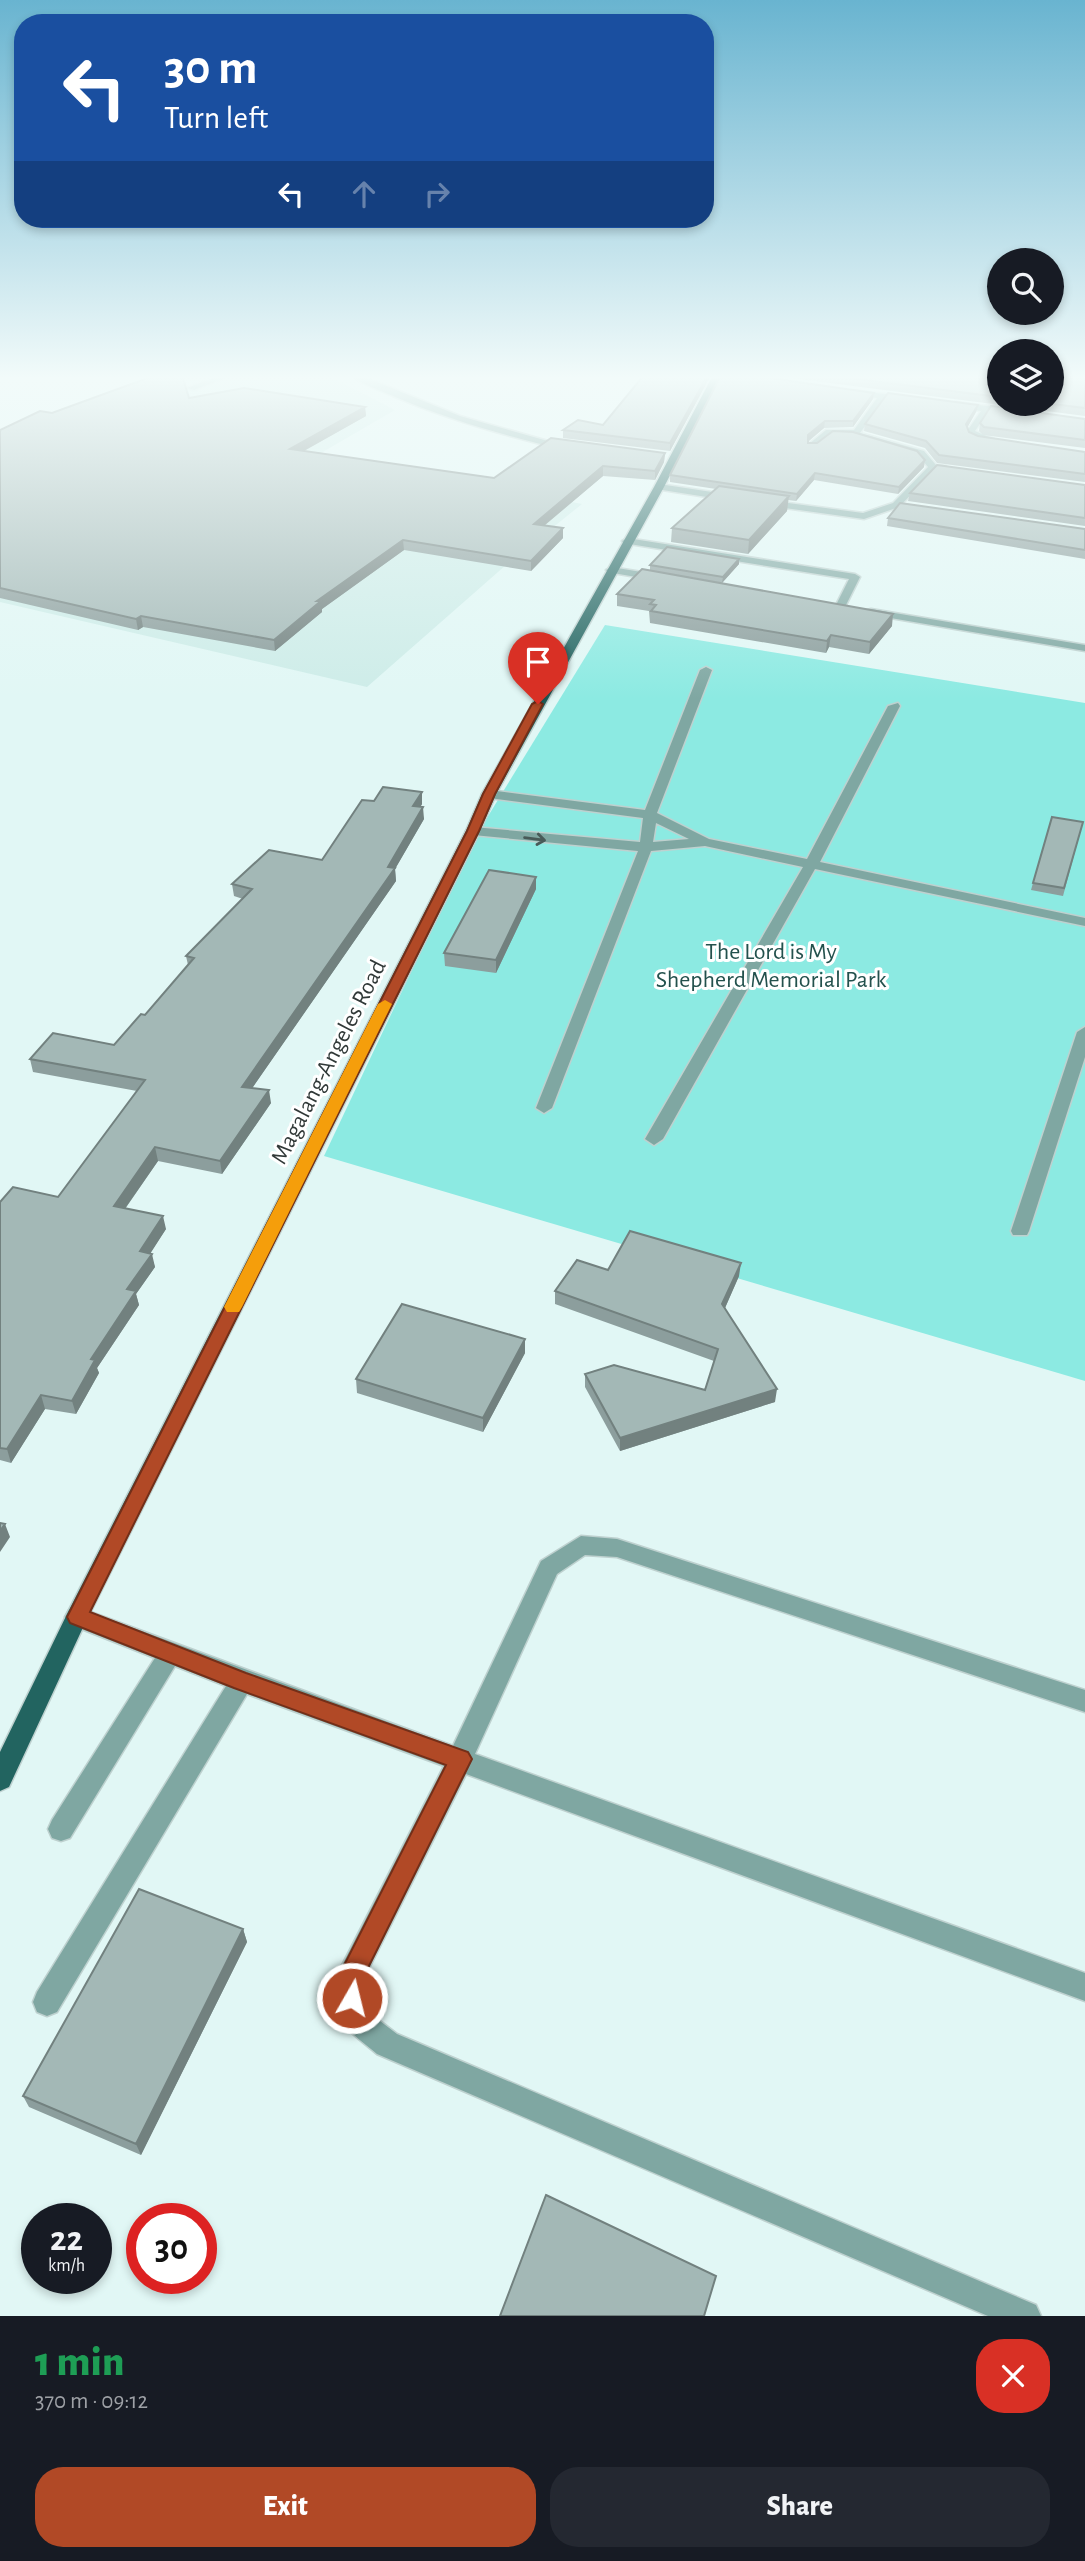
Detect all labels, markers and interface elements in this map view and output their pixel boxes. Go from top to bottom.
icon: left [49,42,140,133]
text: 30 m [164,44,258,93]
text: Turn left [164,102,268,134]
icon: left [272,175,310,213]
icon: ahead [345,175,383,213]
icon: right [418,175,456,213]
map controls [987,248,1064,416]
button: search [987,248,1064,325]
button: layers [987,339,1064,416]
pin [508,632,568,704]
icon: arrive [519,643,557,681]
one-way arrow [523,832,546,845]
park label: The Lord is My Shepherd Memorial Park [656,940,886,992]
street label: Magalang-Angeles Road [267,956,391,1168]
position arrow [315,1961,389,2035]
speed limit sign: 30 [126,2203,217,2294]
text: 22 [50,2222,83,2257]
text: km/h [48,2257,85,2275]
button: close [976,2339,1050,2413]
text: 1 min [35,2341,124,2383]
text: 370 m · 09:12 [35,2390,148,2413]
button: Exit [35,2467,536,2547]
button: Share [550,2467,1050,2547]

